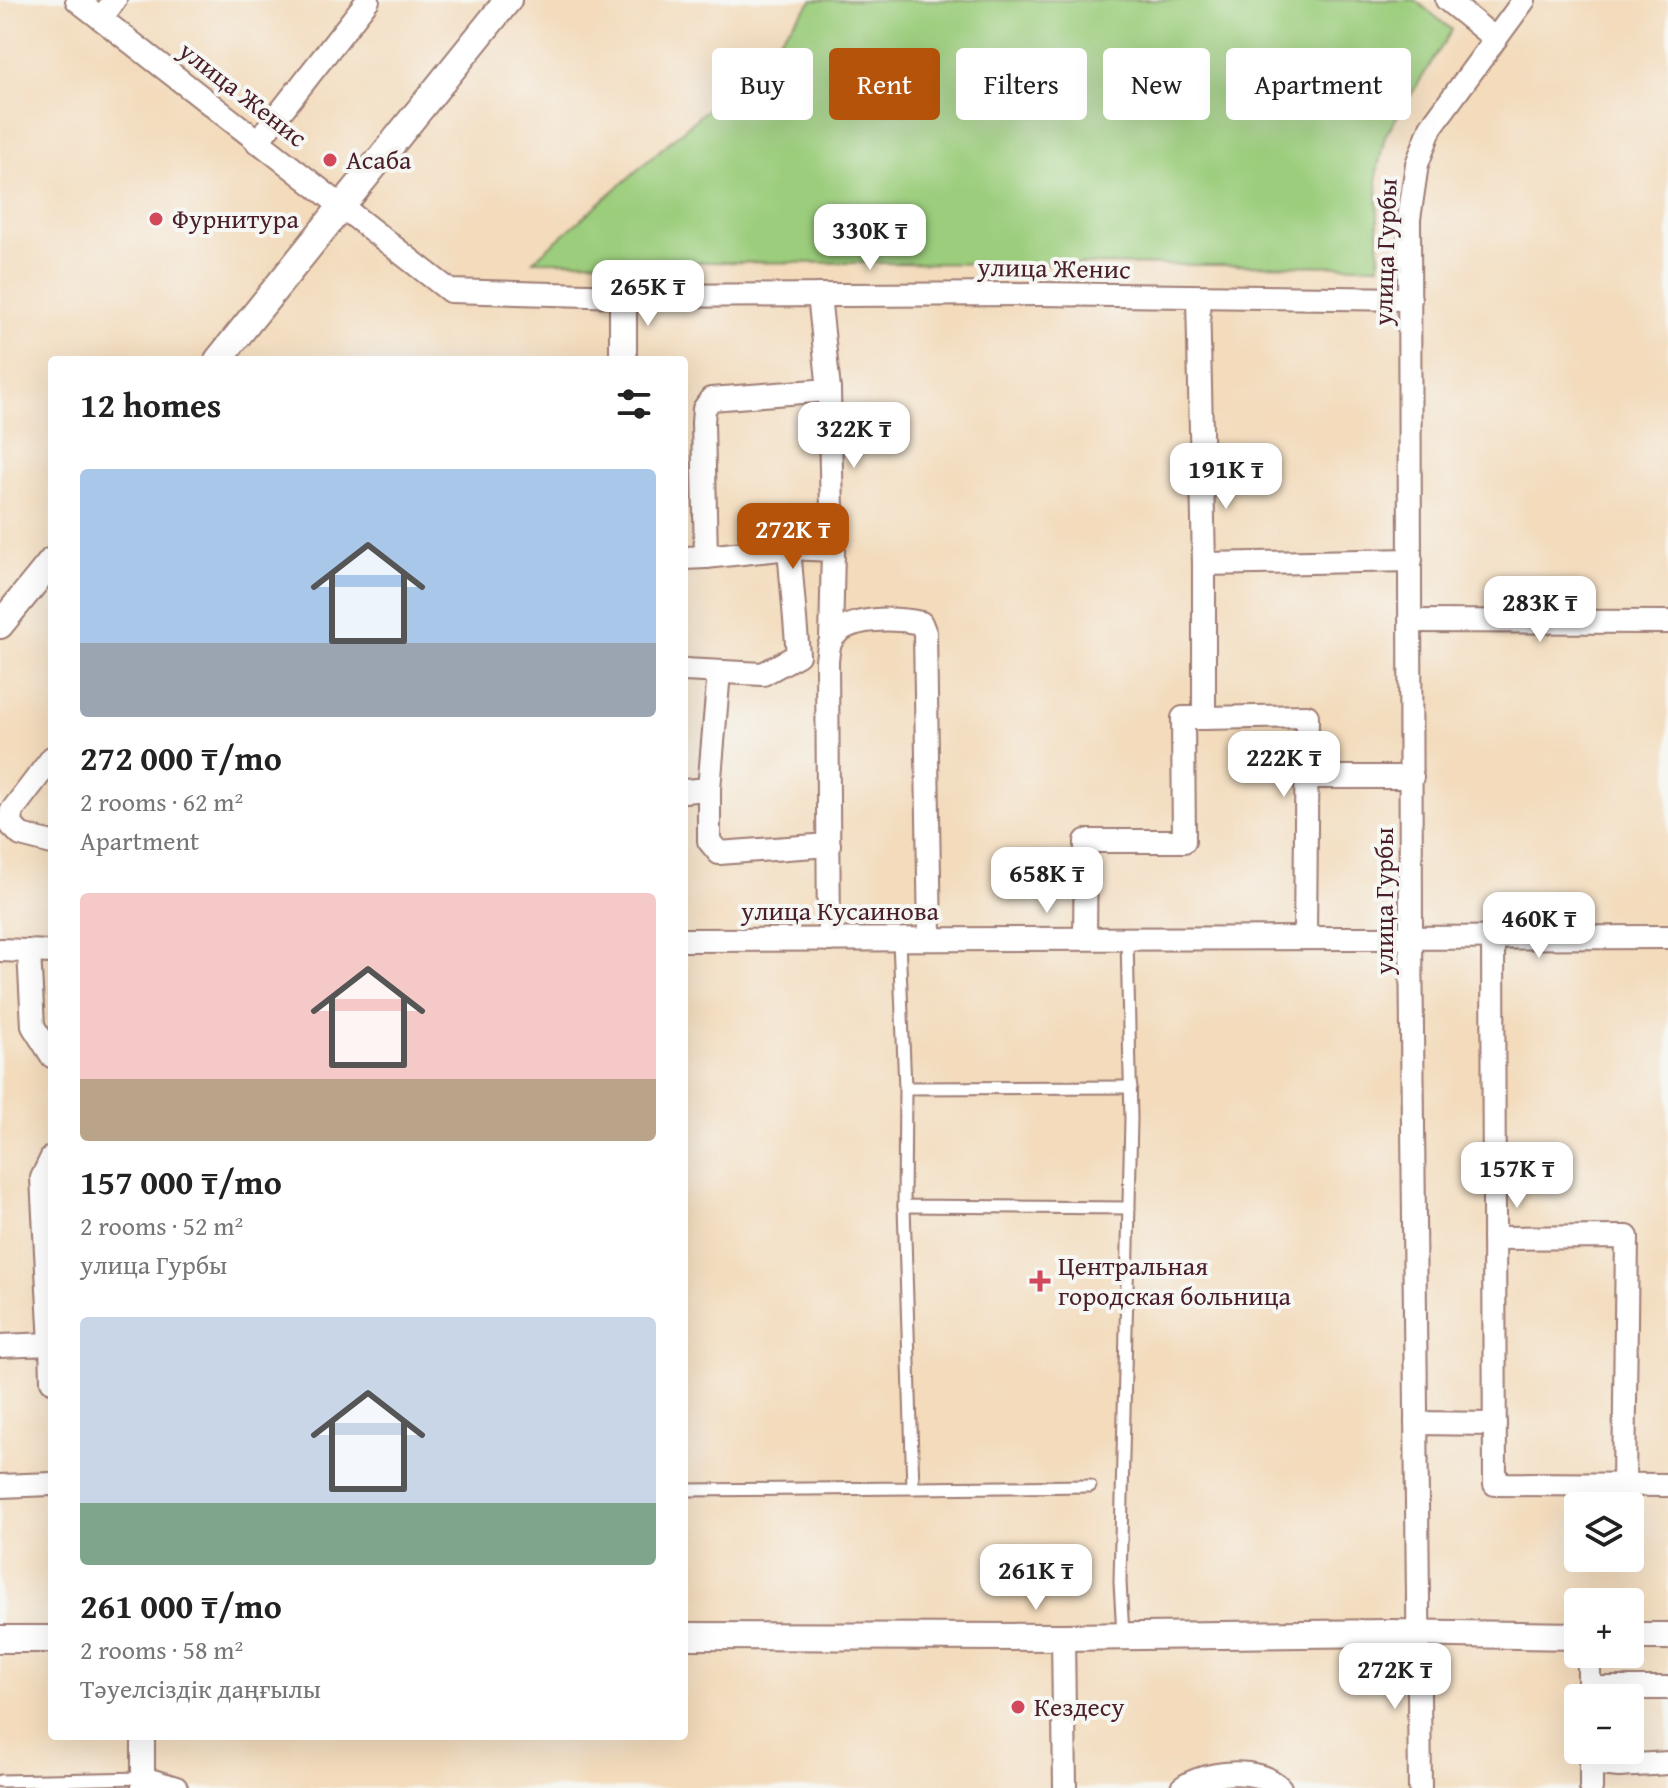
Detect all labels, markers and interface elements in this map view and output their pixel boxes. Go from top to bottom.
street label: улица Женис [170,30,316,156]
chip: Buy [712,48,813,120]
chip: Rent [829,48,940,120]
chip: Filters [956,48,1087,120]
chip: New [1103,48,1210,120]
chip: Apartment [1226,48,1411,120]
place label: Асаба [346,140,412,179]
marker: Асаба [321,151,339,169]
street label: улица Гурбы [1362,178,1407,327]
place label: Фурнитура [172,199,300,238]
pin: 330K ₸ [805,204,935,272]
marker: Фурнитура [147,210,165,228]
text: 330K ₸ [832,210,908,249]
street label: улица Женис [976,247,1131,288]
pin: 265K ₸ [583,260,713,328]
text: 265K ₸ [610,266,686,305]
text: 12 homes [80,380,221,429]
icon: filters [612,382,656,426]
pin: 322K ₸ [789,402,919,470]
text: 322K ₸ [816,408,892,447]
pin: 191K ₸ [1161,443,1291,511]
text: 191K ₸ [1188,449,1264,488]
pin: 272K ₸ [728,503,858,571]
text: 272K ₸ [755,509,831,548]
icon: home [296,521,440,665]
pin: 283K ₸ [1475,576,1605,644]
text: 283K ₸ [1502,582,1578,621]
pin: 222K ₸ [1219,731,1349,799]
text: 272 000 ₸/mo [80,733,282,782]
text: 222K ₸ [1246,737,1322,776]
text: 2 rooms · 62 m² [80,782,243,821]
text: Apartment [80,821,199,860]
street label: улица Гурбы [1364,827,1403,976]
pin: 658K ₸ [982,847,1112,915]
text: 658K ₸ [1009,853,1085,892]
street label: улица Кусаинова [740,891,940,930]
pin: 460K ₸ [1474,892,1604,960]
text: 460K ₸ [1501,898,1577,937]
icon: home [296,945,440,1089]
pin: 157K ₸ [1452,1142,1582,1210]
text: 157K ₸ [1479,1148,1555,1187]
text: 157 000 ₸/mo [80,1157,282,1206]
text: 2 rooms · 52 m² [80,1206,243,1245]
text: улица Гурбы [80,1245,227,1284]
place label: Центральная городская больница [1058,1246,1292,1315]
marker: Центральная городская больница [1029,1270,1051,1292]
icon: home [296,1369,440,1513]
map controls [1564,1492,1644,1764]
button: layers [1564,1492,1644,1572]
pin: 261K ₸ [971,1544,1101,1612]
text: 261K ₸ [998,1550,1074,1589]
text: 261 000 ₸/mo [80,1581,282,1630]
button: + [1564,1588,1644,1668]
text: 2 rooms · 58 m² [80,1630,243,1669]
pin: 272K ₸ [1330,1643,1460,1711]
text: 272K ₸ [1357,1649,1433,1688]
text: Тәуелсіздік даңғылы [80,1669,321,1708]
button: − [1564,1684,1644,1764]
place label: Кездесу [1034,1687,1125,1726]
marker: Кездесу [1009,1698,1027,1716]

